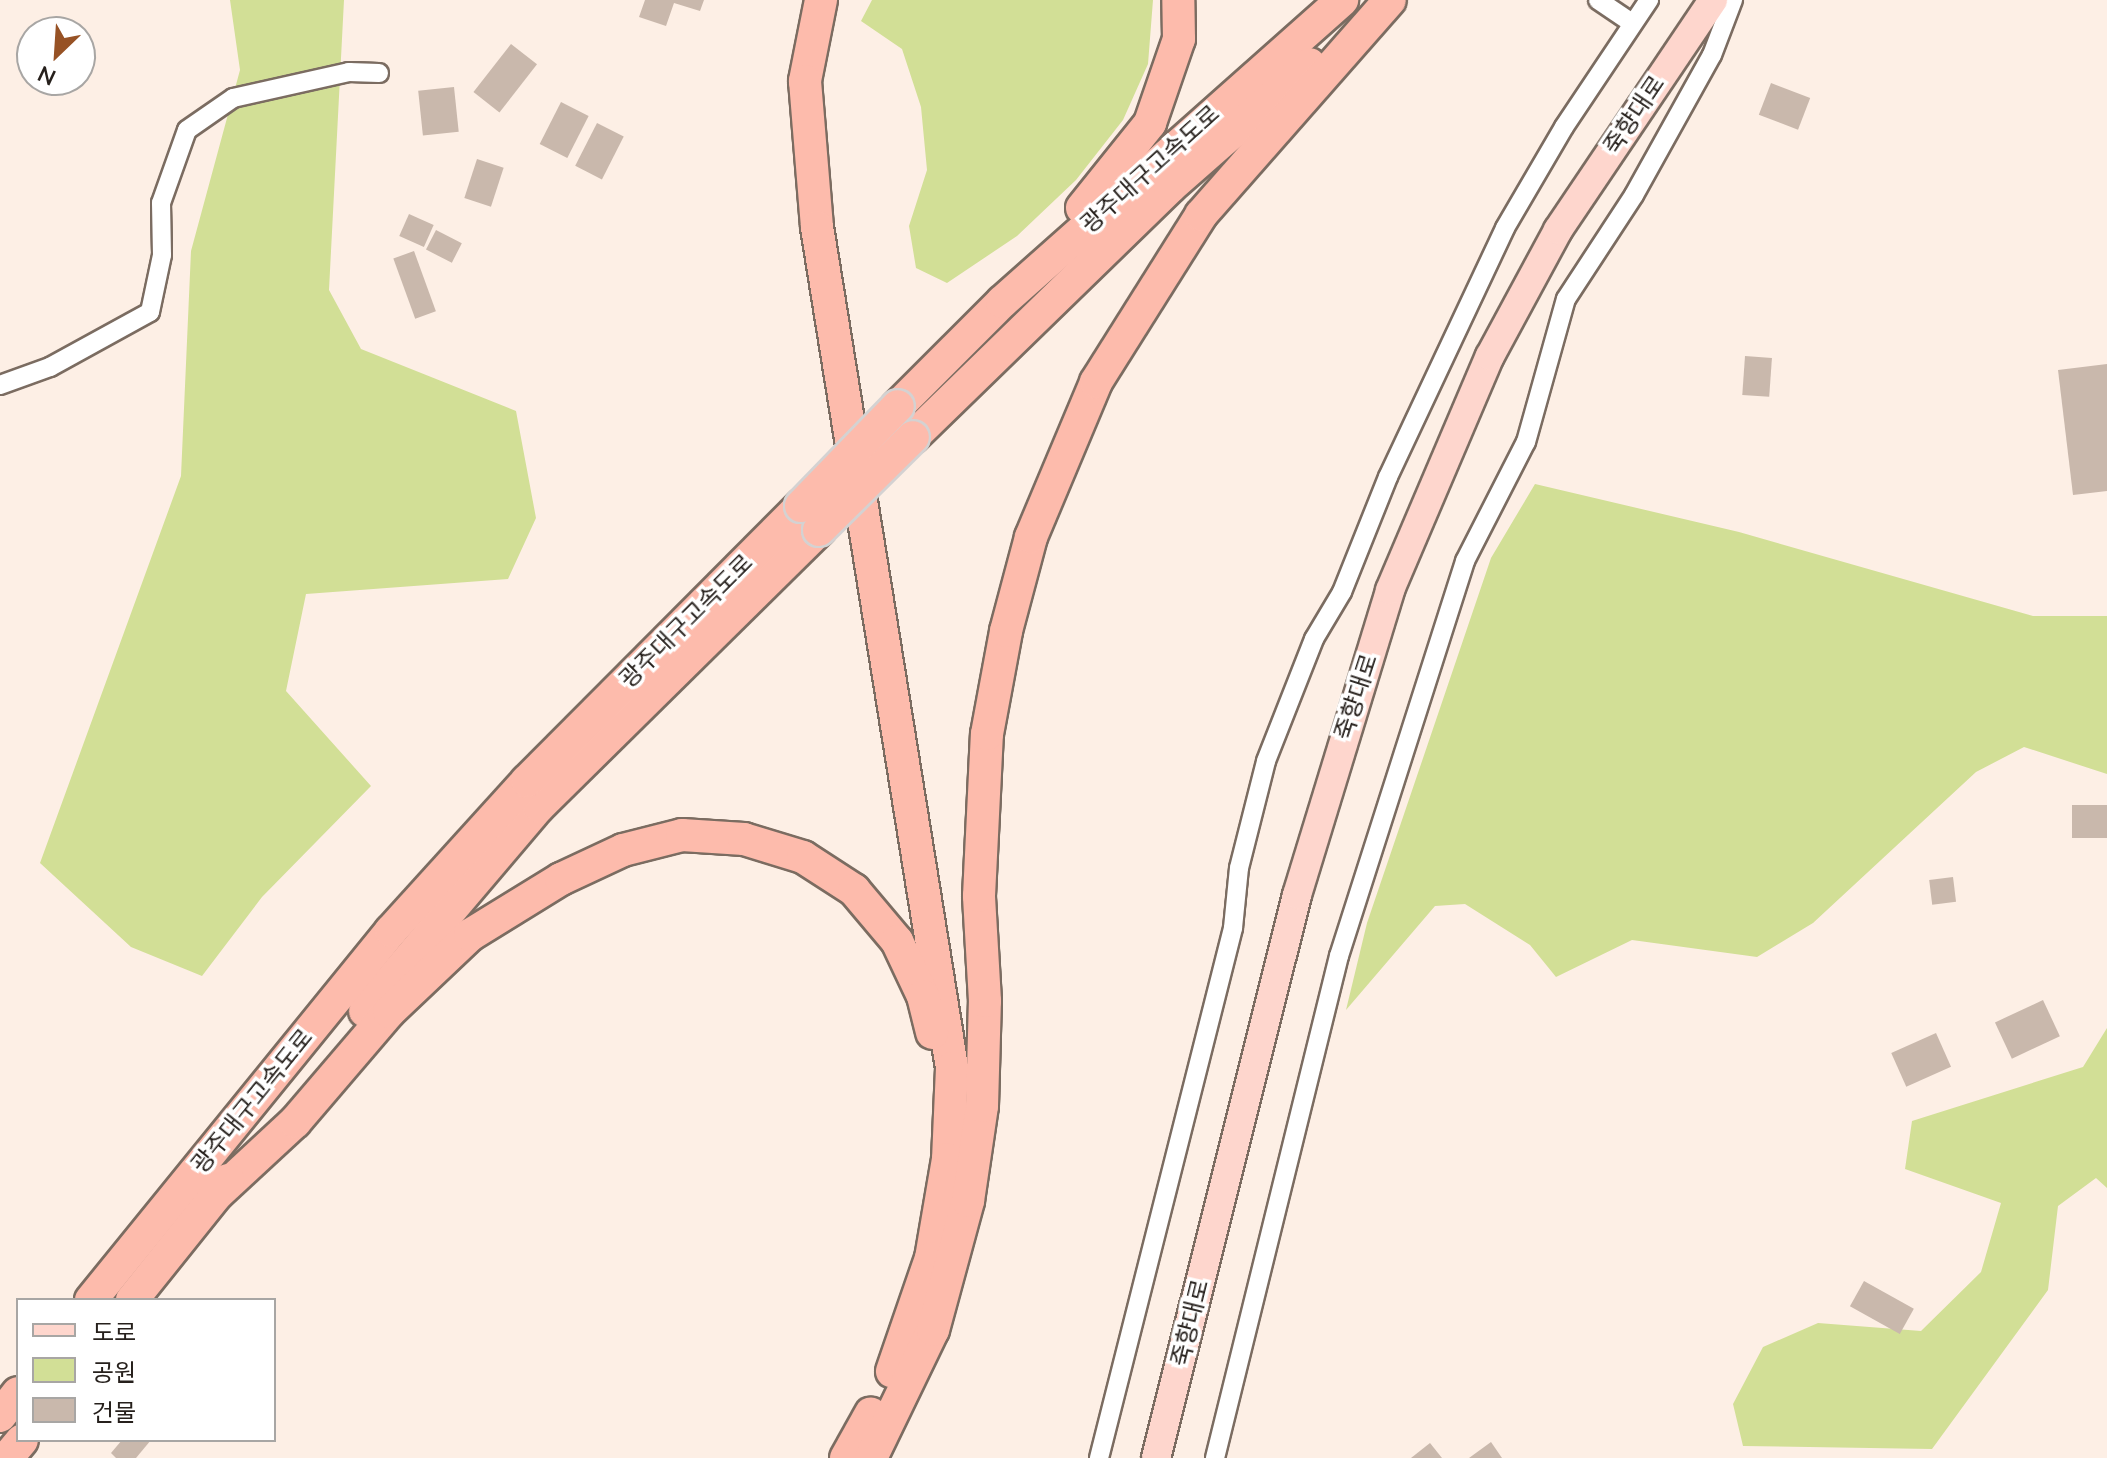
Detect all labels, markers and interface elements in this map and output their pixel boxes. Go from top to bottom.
north arrow [16,16,96,96]
text: N [33,60,60,92]
street label: 죽향대로 [1597,70,1671,160]
street label: 광주대구고속도로 [1075,99,1225,239]
street label: 광주대구고속도로 [613,548,759,694]
street label: 죽향대로 [1329,651,1383,743]
street label: 광주대구고속도로 [185,1023,319,1179]
street label: 죽향대로 [1165,1277,1215,1369]
legend [16,1298,276,1442]
text: 도로 [92,1317,136,1347]
text: 공원 [92,1357,136,1387]
text: 건물 [92,1397,136,1427]

